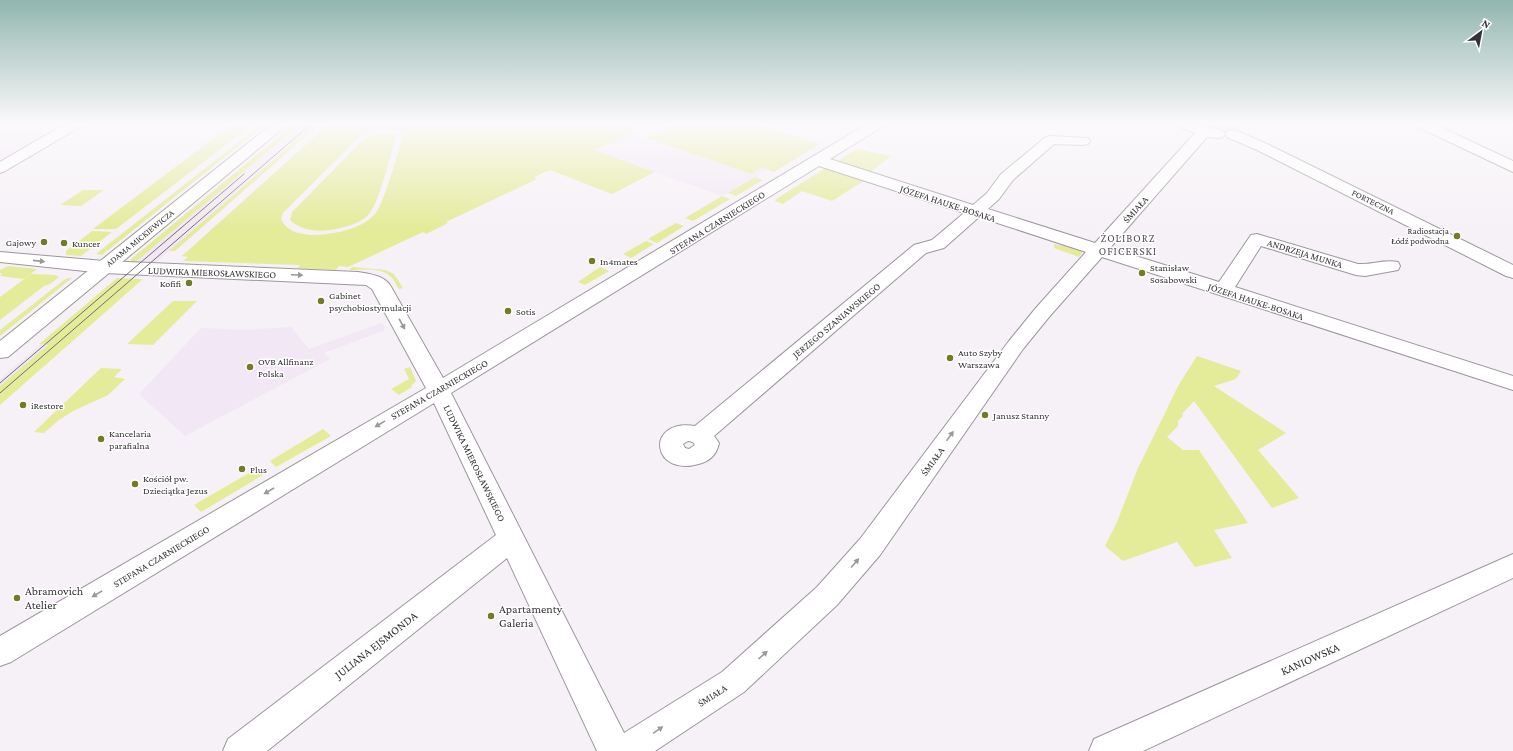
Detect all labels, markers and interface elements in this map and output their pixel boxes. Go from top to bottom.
north arrow [1461,12,1501,52]
text: N [1480,16,1493,31]
street label: JÓZEFA HAUKE-BOSAKA [898,183,997,224]
street label: FORTECZNA [1350,187,1397,217]
street label: STEFANA CZARNIECKIEGO [668,188,767,256]
street label: ŚMIAŁA [1120,193,1150,225]
street label: ADAMA MICKIEWICZA [104,207,177,269]
place label: Radiostacja Łódź podwodna [1391,226,1449,246]
marker: Radiostacja Łódź podwodna [1452,231,1462,241]
district label: ŻOLIBORZ OFICERSKI [1099,232,1157,257]
place label: Gajowy [6,237,36,249]
marker: Gajowy [39,237,49,247]
street label: ANDRZEJA MUNKA [1266,237,1344,270]
marker: Kuncer [59,238,69,248]
place label: Kuncer [72,238,101,249]
marker: In4mates [587,256,597,266]
place label: In4mates [600,256,638,267]
one-way arrow [33,258,45,265]
place label: Stanisław Sosabowski [1150,262,1197,285]
street label: LUDWIKA MIEROSŁAWSKIEGO [148,265,277,280]
marker: Stanisław Sosabowski [1137,268,1147,278]
one-way arrow [291,272,304,278]
place label: Kofifi [160,278,182,289]
marker: Kofifi [184,278,194,288]
street label: JERZEGO SZANIAWSKIEGO [789,280,883,361]
street label: JÓZEFA HAUKE-BOSAKA [1206,281,1305,322]
place label: Gabinet psychobiostymulacji [329,290,412,314]
marker: Gabinet psychobiostymulacji [316,296,326,306]
marker: Sotis [503,306,513,316]
place label: Sotis [516,306,536,317]
one-way arrow [398,318,405,330]
place label: Auto Szyby Warszawa [958,347,1003,370]
marker: Auto Szyby Warszawa [945,353,955,363]
place label: OVB Allfinanz Polska [258,356,314,379]
street label: STEFANA CZARNIECKIEGO [389,357,490,422]
marker: OVB Allfinanz Polska [245,362,255,372]
marker: iRestore [18,400,28,410]
place label: iRestore [31,400,64,411]
street label: LUDWIKA MIEROSŁAWSKIEGO [441,403,508,524]
marker: Janusz Stanny [980,410,990,420]
place label: Janusz Stanny [992,410,1050,421]
one-way arrow [374,421,386,428]
place label: Kancelaria parafialna [109,428,152,451]
one-way arrow [945,431,954,442]
marker: Kancelaria parafialna [96,434,106,444]
street label: ŚMIAŁA [918,445,947,478]
marker: Plus [237,464,247,474]
place label: Plus [250,464,267,475]
place label: Kościół pw. Dzieciątka Jezus [143,473,208,496]
marker: Kościół pw. Dzieciątka Jezus [130,479,140,489]
one-way arrow [264,487,274,495]
street label: STEFANA CZARNIECKIEGO [111,523,212,590]
one-way arrow [851,558,860,568]
place label: Abramovich Atelier [25,584,84,612]
one-way arrow [91,590,103,597]
marker: Abramovich Atelier [12,593,22,603]
place label: Apartamenty Galeria [499,602,563,630]
street label: JULIANA EJSMONDA [331,608,420,682]
marker: Apartamenty Galeria [486,611,496,621]
street label: KANIOWSKA [1278,640,1342,678]
one-way arrow [758,650,768,659]
street label: ŚMIAŁA [696,682,729,709]
one-way arrow [652,726,663,734]

